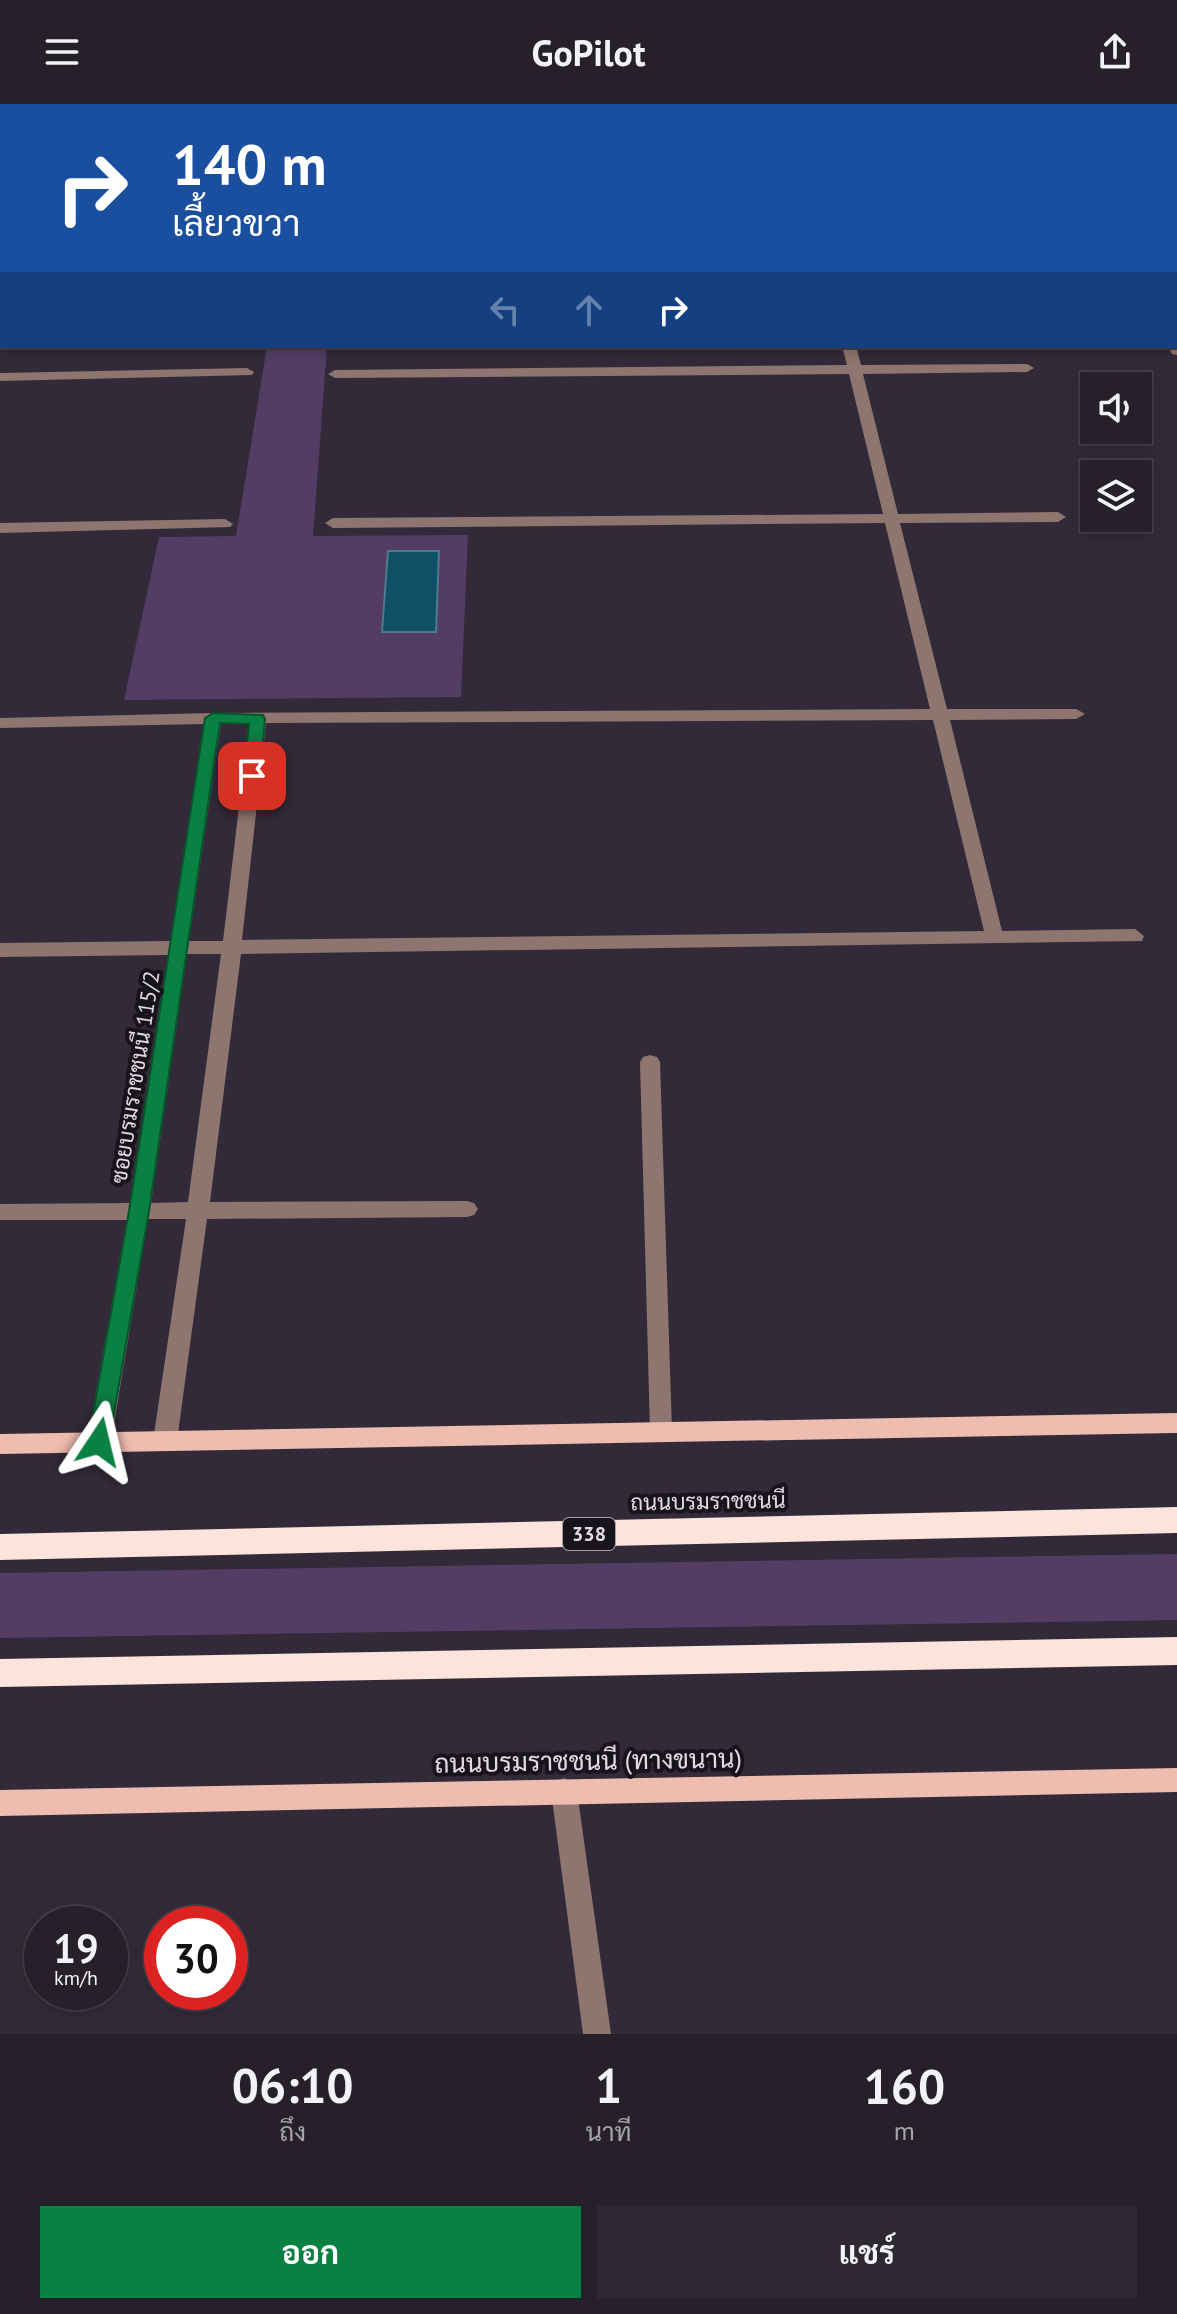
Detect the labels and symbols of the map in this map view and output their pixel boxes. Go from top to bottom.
pin [218,742,286,810]
street label: ซอยบรมราชชนนี 115/2 [104,969,166,1185]
position arrow [57,1400,141,1484]
street label: ถนนบรมราชชนนี [630,1486,786,1516]
road number: 338 [563,1518,615,1550]
street label: ถนนบรมราชชนนี (ทางขนาน) [434,1741,742,1780]
speed limit sign: 30 [144,1906,248,2010]

